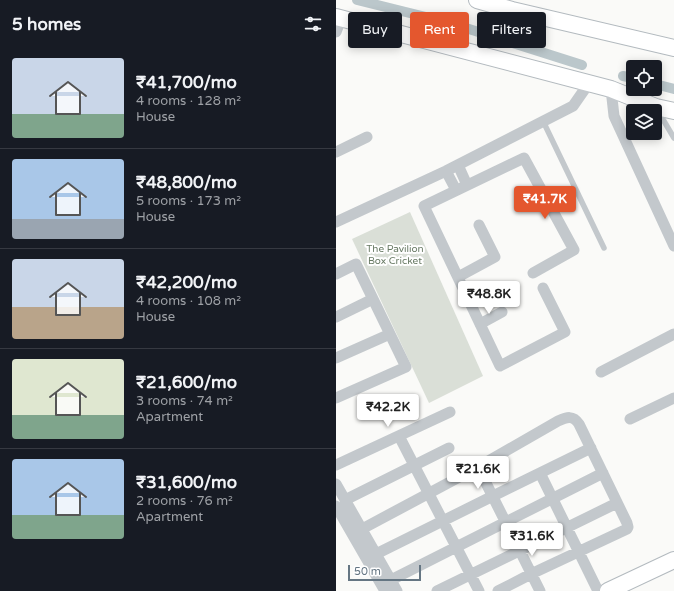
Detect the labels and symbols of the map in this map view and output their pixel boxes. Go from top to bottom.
pin: ₹41.7K [512,186,578,220]
park label: The Pavilion Box Cricket [366,243,424,267]
pin: ₹48.8K [456,281,522,315]
pin: ₹42.2K [355,394,421,428]
pin: ₹21.6K [445,456,511,490]
pin: ₹31.6K [499,523,565,557]
scale bar [348,563,421,582]

